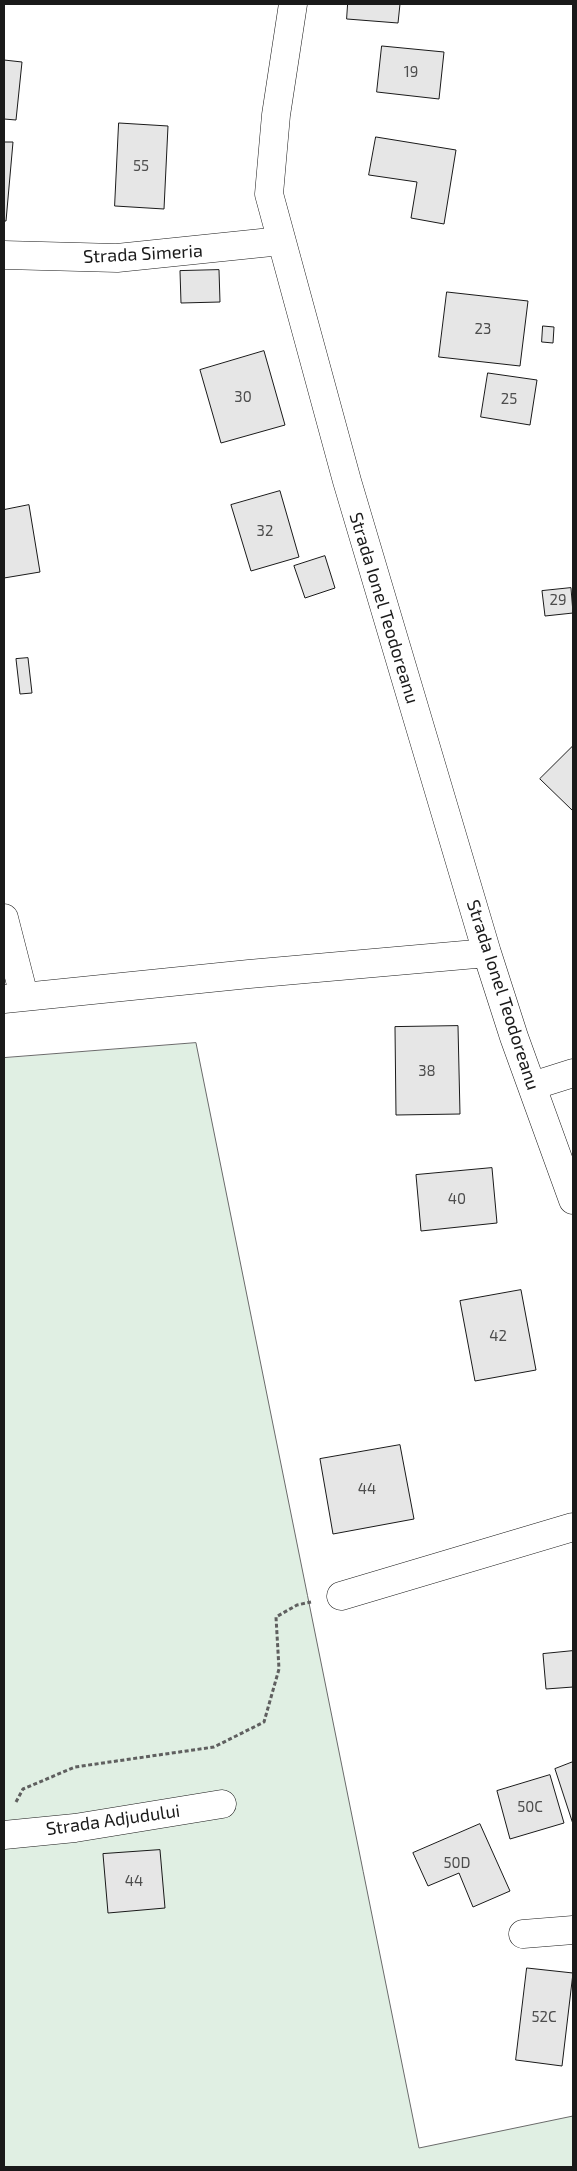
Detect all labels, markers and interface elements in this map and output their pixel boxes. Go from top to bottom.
house number: 19 [404,63,418,81]
house number: 55 [133,157,149,175]
street label: Strada Simeria [83,240,203,268]
house number: 23 [475,320,491,338]
house number: 30 [234,388,252,406]
house number: 25 [501,390,517,408]
street label: Strada Ionel Teodoreanu [345,510,423,706]
house number: 32 [257,522,273,540]
house number: 29 [549,591,567,609]
street label: Strada Ionel Teodoreanu [462,897,544,1093]
house number: 38 [418,1062,436,1080]
house number: 40 [448,1190,466,1208]
house number: 42 [489,1327,507,1345]
house number: 44 [358,1480,376,1498]
house number: 50C [517,1798,543,1816]
street label: Strada Adjudului [45,1800,181,1840]
house number: 50D [443,1854,471,1872]
house number: 44 [125,1872,143,1890]
house number: 52C [531,2008,557,2026]

